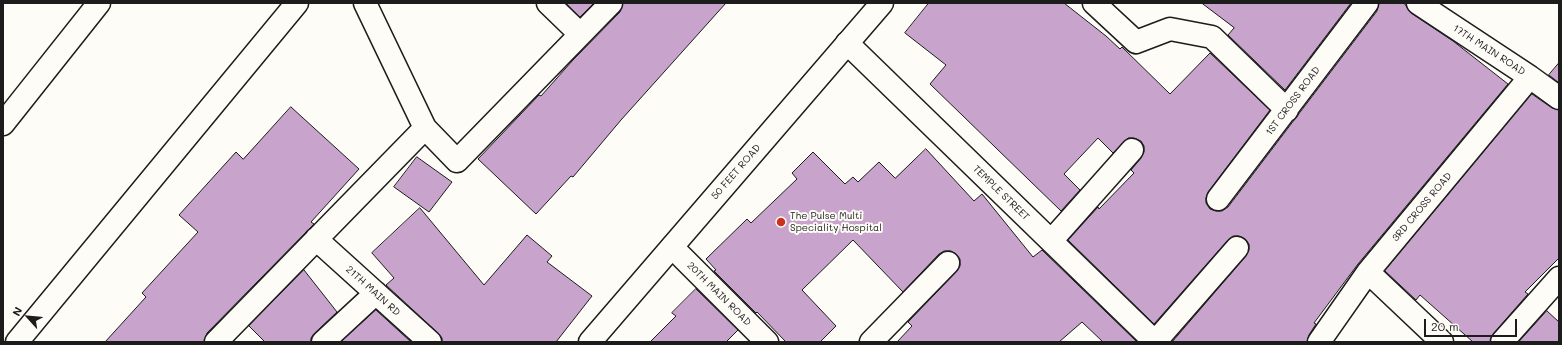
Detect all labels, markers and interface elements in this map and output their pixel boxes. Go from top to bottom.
street label: 17TH MAIN ROAD [1451,22,1527,78]
street label: 1ST CROSS ROAD [1263,64,1323,138]
street label: 50 FEET ROAD [709,142,763,202]
street label: TEMPLE STREET [970,163,1032,223]
street label: 3RD CROSS ROAD [1390,170,1454,244]
place label: The Pulse Multi Speciality Hospital [790,210,882,234]
marker: The Pulse Multi Speciality Hospital [775,216,787,228]
street label: 20TH MAIN ROAD [684,259,754,329]
street label: 21TH MAIN RD [343,263,403,319]
north arrow [8,297,48,337]
text: N [8,304,25,318]
scale bar [1426,311,1519,337]
text: 20 m [1431,318,1459,334]

